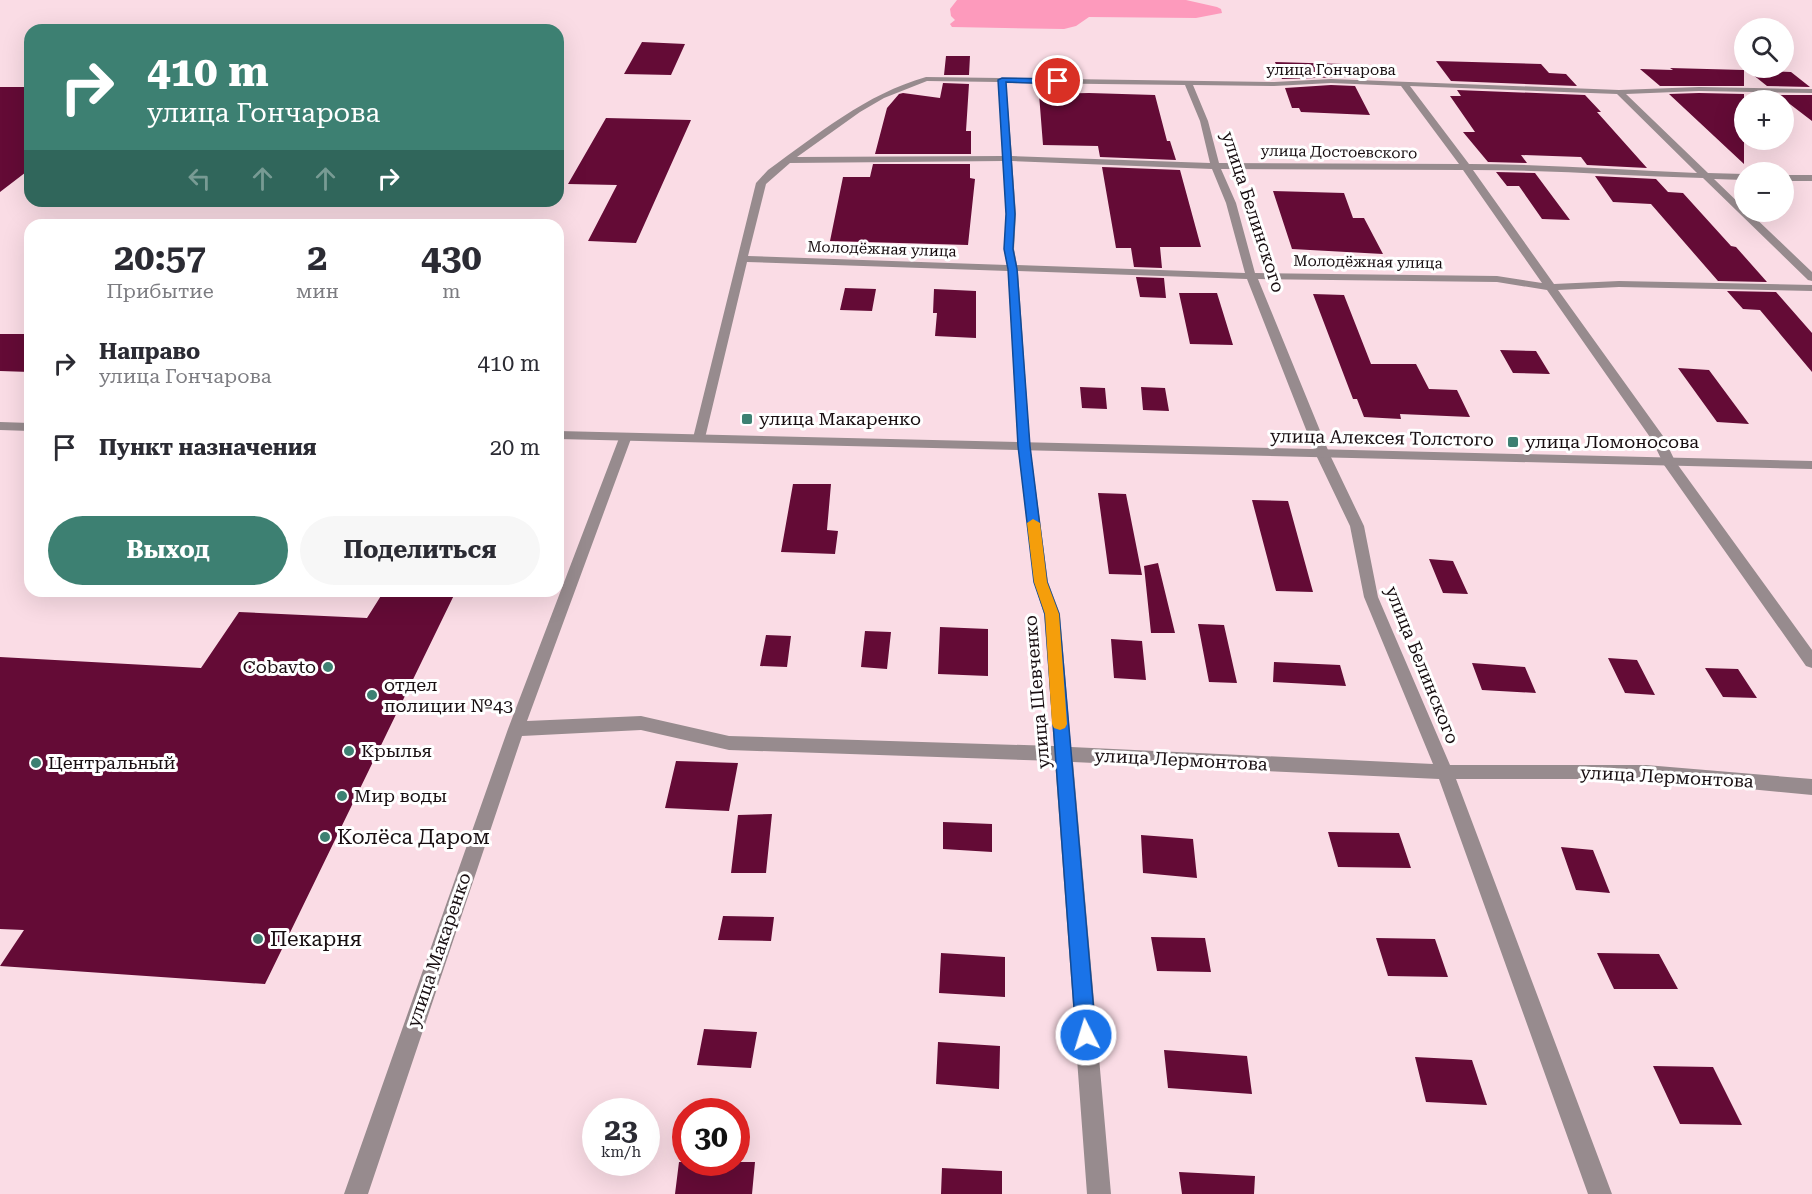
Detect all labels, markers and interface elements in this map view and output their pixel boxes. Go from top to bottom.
map controls [1734,18,1794,222]
button: search [1734,18,1794,78]
text: 410 m [147,47,269,96]
icon: right [48,48,126,126]
pin [1032,55,1083,106]
street label: улица Гончарова [1266,61,1396,79]
icon: arrive [1041,64,1074,97]
button: + [1734,90,1794,150]
text: улица Гончарова [147,97,380,129]
street label: улица Белинского [1218,129,1289,295]
street label: улица Достоевского [1260,142,1418,162]
icon: left [183,162,216,195]
icon: ahead [246,162,279,195]
icon: ahead [309,162,342,195]
icon: right [372,162,405,195]
button: − [1734,162,1794,222]
text: 20:57 [114,237,206,279]
text: 2 [307,237,327,279]
text: 430 [421,237,482,279]
street label: Молодёжная улица [807,237,957,261]
street label: Молодёжная улица [1293,252,1443,272]
text: Прибытие [106,279,214,303]
text: мин [296,279,339,303]
text: m [442,279,460,303]
text: Направо [99,339,200,364]
icon: right [48,347,81,380]
text: 410 m [477,351,540,376]
text: улица Гончарова [99,364,272,388]
place label: улица Макаренко [759,408,921,429]
marker: улица Макаренко [740,412,754,426]
street label: улица Алексея Толстого [1270,425,1494,450]
icon: arrive [48,431,81,464]
place label: улица Ломоносова [1525,431,1699,452]
text: Пункт назначения [99,435,317,460]
text: 20 m [490,435,540,460]
marker: улица Ломоносова [1506,435,1520,449]
button: Выход [48,516,288,585]
button: Поделиться [300,516,540,585]
street label: улица Белинского [1381,583,1464,747]
street label: улица Шевченко [1019,614,1054,770]
place label: Cobavto [243,656,316,677]
marker: Cobavto [321,660,335,674]
place label: отдел полиции №43 [384,674,513,716]
marker: отдел полиции №43 [365,688,379,702]
place label: Крылья [361,740,432,761]
marker: Крылья [342,744,356,758]
street label: улица Лермонтова [1094,744,1268,775]
place label: Центральный [48,752,176,773]
marker: Центральный [29,756,43,770]
street label: улица Лермонтова [1580,761,1754,792]
place label: Мир воды [354,785,447,806]
marker: Мир воды [335,789,349,803]
place label: Колёса Даром [337,825,490,849]
marker: Колёса Даром [318,830,332,844]
street label: улица Макаренко [402,870,475,1030]
place label: Пекарня [270,927,362,951]
marker: Пекарня [251,932,265,946]
position arrow [1054,1003,1118,1067]
speed limit sign: 30 [672,1098,750,1176]
text: 23 [604,1112,638,1147]
text: km/h [601,1143,641,1161]

